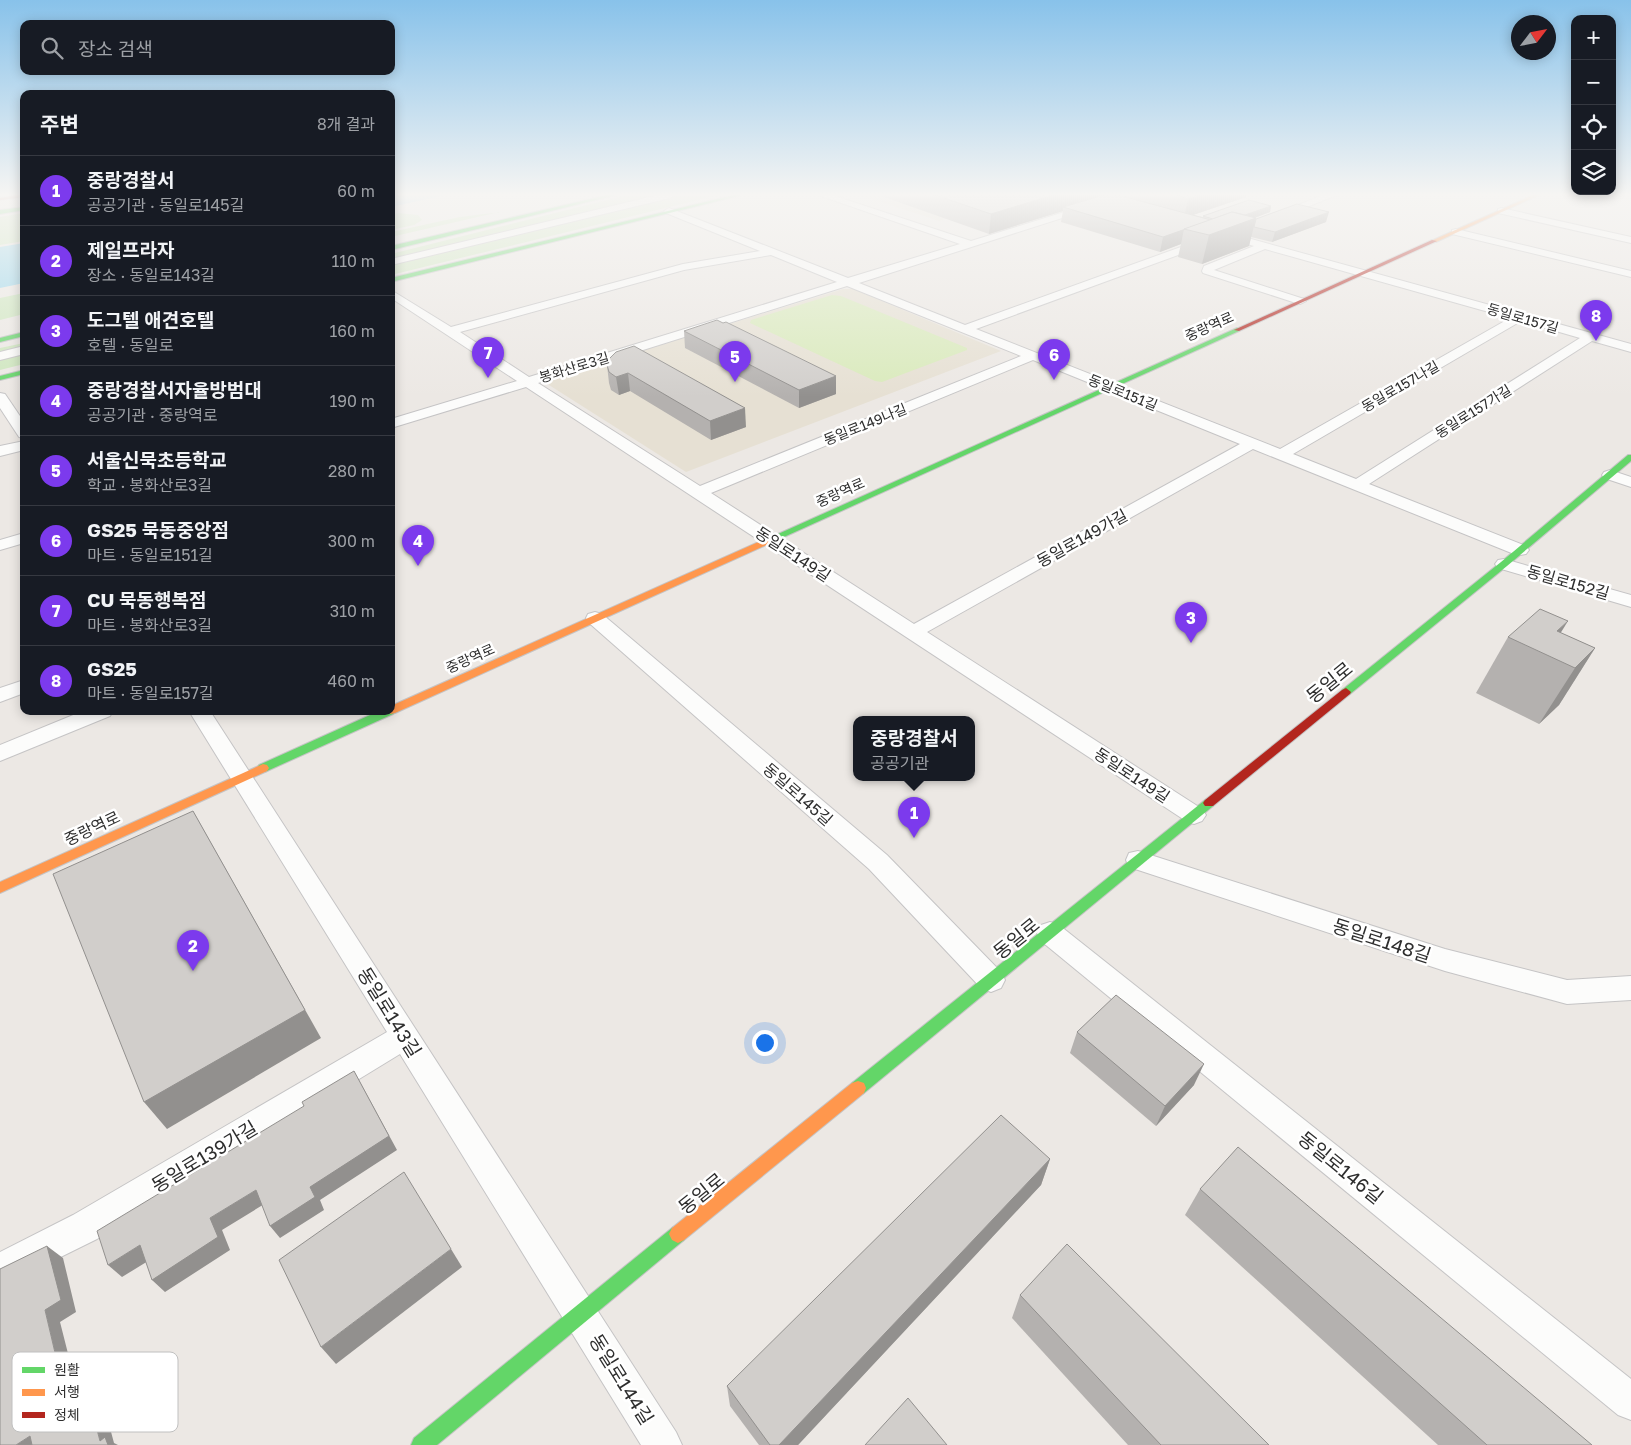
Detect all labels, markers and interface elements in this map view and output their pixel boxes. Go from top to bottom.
north arrow [1511,15,1556,60]
map controls [1571,15,1616,195]
button: + [1571,15,1616,60]
search box [20,20,395,75]
icon: search [38,34,66,62]
text: 장소 검색 [78,37,153,60]
button: − [1571,60,1616,105]
button: locate [1571,105,1616,150]
text: 주변 [40,111,79,137]
text: 8개 결과 [317,114,375,134]
button: layers [1571,150,1616,195]
text: 중랑경찰서 [87,168,174,191]
text: 1 [52,181,60,201]
text: 60 m [337,181,375,201]
text: 공공기관 · 동일로145길 [87,195,244,215]
text: 제일프라자 [87,238,174,261]
text: 2 [51,251,61,271]
text: 110 m [331,251,375,271]
text: 장소 · 동일로143길 [87,265,215,285]
street label: 동일로157길 [1485,300,1561,336]
pin: 8 [1580,300,1612,341]
text: 도그텔 애견호텔 [87,308,214,331]
street label: 중랑역로 [1182,308,1236,344]
text: 3 [51,321,61,341]
text: 160 m [329,321,375,341]
text: 호텔 · 동일로 [87,335,173,355]
pin: 7 [472,337,504,378]
pin: 6 [1038,339,1070,380]
pin: 5 [719,341,751,382]
street label: 봉화산로3길 [537,348,611,386]
street label: 동일로157나길 [1358,357,1442,415]
street label: 동일로151길 [1086,370,1160,414]
text: 중랑경찰서자율방범대 [87,378,262,401]
street label: 동일로157가길 [1432,381,1514,441]
text: 4 [51,391,61,411]
text: 190 m [329,391,375,411]
street label: 동일로149나길 [821,400,909,448]
text: 공공기관 · 중랑역로 [87,405,218,425]
text: 서울신묵초등학교 [87,448,227,471]
text: 5 [51,461,61,481]
text: 280 m [328,461,375,481]
street label: 중랑역로 [813,474,867,510]
text: 학교 · 봉화산로3길 [87,475,212,495]
street label: 동일로149가길 [1033,505,1131,571]
text: GS25 묵동중앙점 [87,518,229,541]
street label: 동일로149길 [751,522,835,586]
pin: 4 [402,525,434,566]
text: 6 [51,531,61,551]
text: 300 m [328,531,375,551]
text: 마트 · 동일로151길 [87,545,213,565]
street label: 동일로152길 [1524,561,1612,603]
text: CU 묵동행복점 [87,588,207,611]
text: 7 [52,601,60,621]
text: 310 m [330,601,375,621]
pin: 3 [1175,602,1207,643]
text: 마트 · 봉화산로3길 [87,615,212,635]
street label: 중랑역로 [443,640,497,676]
text: GS25 [87,657,137,680]
street label: 동일로 [1301,657,1357,707]
text: 8 [51,671,61,691]
text: 460 m [327,671,375,691]
text: 마트 · 동일로157길 [87,683,214,703]
popup [853,716,975,781]
text: 중랑경찰서 [870,726,958,749]
street label: 동일로149길 [1090,743,1174,807]
text: 공공기관 [870,753,929,773]
street label: 동일로145길 [759,758,837,830]
pin: 1 [898,797,930,838]
street label: 중랑역로 [61,806,123,850]
street label: 동일로 [988,913,1044,963]
street label: 동일로148길 [1330,913,1434,967]
pin: 2 [177,930,209,971]
street label: 동일로143길 [353,963,427,1061]
your location [752,1030,778,1056]
street label: 동일로139가길 [147,1115,261,1197]
street label: 동일로146길 [1294,1126,1388,1208]
street label: 동일로 [673,1168,729,1218]
street label: 동일로144길 [585,1330,659,1428]
legend [12,1352,178,1432]
text: 원활 [54,1361,80,1378]
text: 서행 [54,1383,80,1400]
text: 정체 [54,1406,80,1423]

